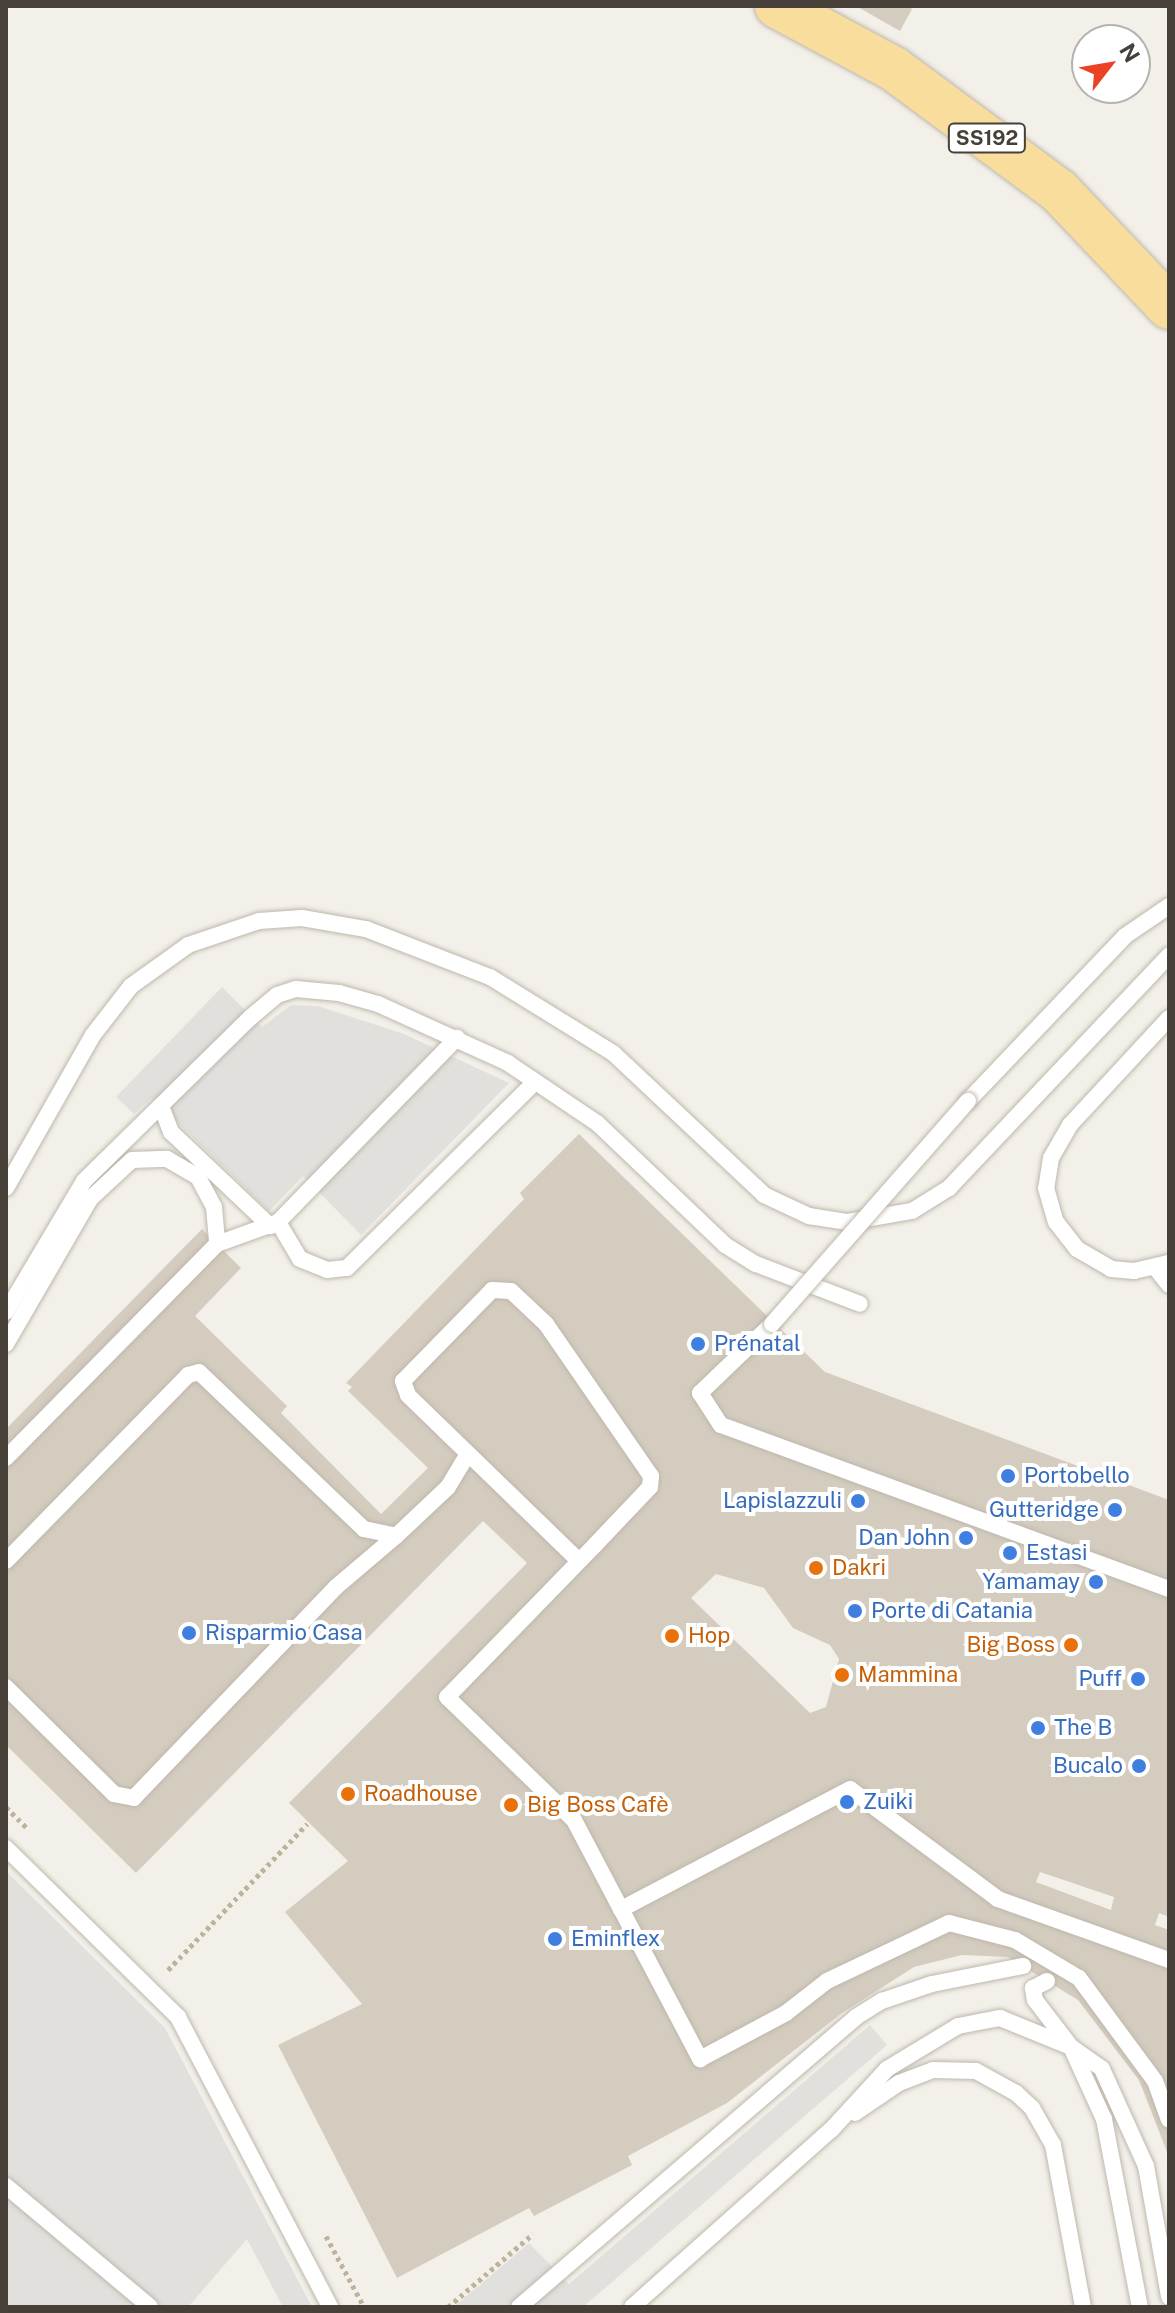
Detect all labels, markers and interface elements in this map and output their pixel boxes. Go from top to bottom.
north arrow [1071,24,1151,104]
text: N [1114,39,1145,67]
road number: SS192 [947,122,1027,154]
place label: Prénatal [714,1331,801,1357]
marker: Prénatal [689,1335,707,1353]
place label: Portobello [1024,1463,1130,1489]
marker: Portobello [999,1467,1017,1485]
place label: Lapislazzuli [723,1488,842,1514]
marker: Lapislazzuli [849,1492,867,1510]
place label: Gutteridge [989,1497,1099,1523]
marker: Gutteridge [1106,1501,1124,1519]
place label: Dan John [858,1525,950,1551]
marker: Dan John [957,1529,975,1547]
place label: Estasi [1026,1540,1087,1566]
marker: Estasi [1001,1544,1019,1562]
place label: Dakri [832,1555,886,1581]
marker: Dakri [807,1559,825,1577]
place label: Yamamay [982,1569,1080,1595]
marker: Yamamay [1087,1573,1105,1591]
place label: Porte di Catania [871,1598,1033,1624]
marker: Porte di Catania [846,1602,864,1620]
place label: Risparmio Casa [205,1620,363,1646]
place label: Hop [688,1623,730,1649]
marker: Risparmio Casa [180,1624,198,1642]
marker: Hop [663,1627,681,1645]
place label: Big Boss [966,1632,1055,1658]
marker: Big Boss [1062,1636,1080,1654]
place label: Mammina [858,1662,958,1688]
marker: Mammina [833,1666,851,1684]
place label: Puff [1078,1666,1122,1692]
marker: Puff [1129,1670,1147,1688]
place label: The B [1054,1715,1112,1741]
marker: The B [1029,1719,1047,1737]
place label: Bucalo [1053,1753,1123,1779]
marker: Bucalo [1130,1757,1148,1775]
place label: Roadhouse [364,1781,478,1807]
marker: Roadhouse [339,1785,357,1803]
place label: Zuiki [863,1789,913,1815]
place label: Big Boss Cafè [527,1792,669,1818]
marker: Zuiki [838,1793,856,1811]
marker: Big Boss Cafè [502,1796,520,1814]
place label: Eminflex [571,1926,660,1952]
marker: Eminflex [546,1930,564,1948]

